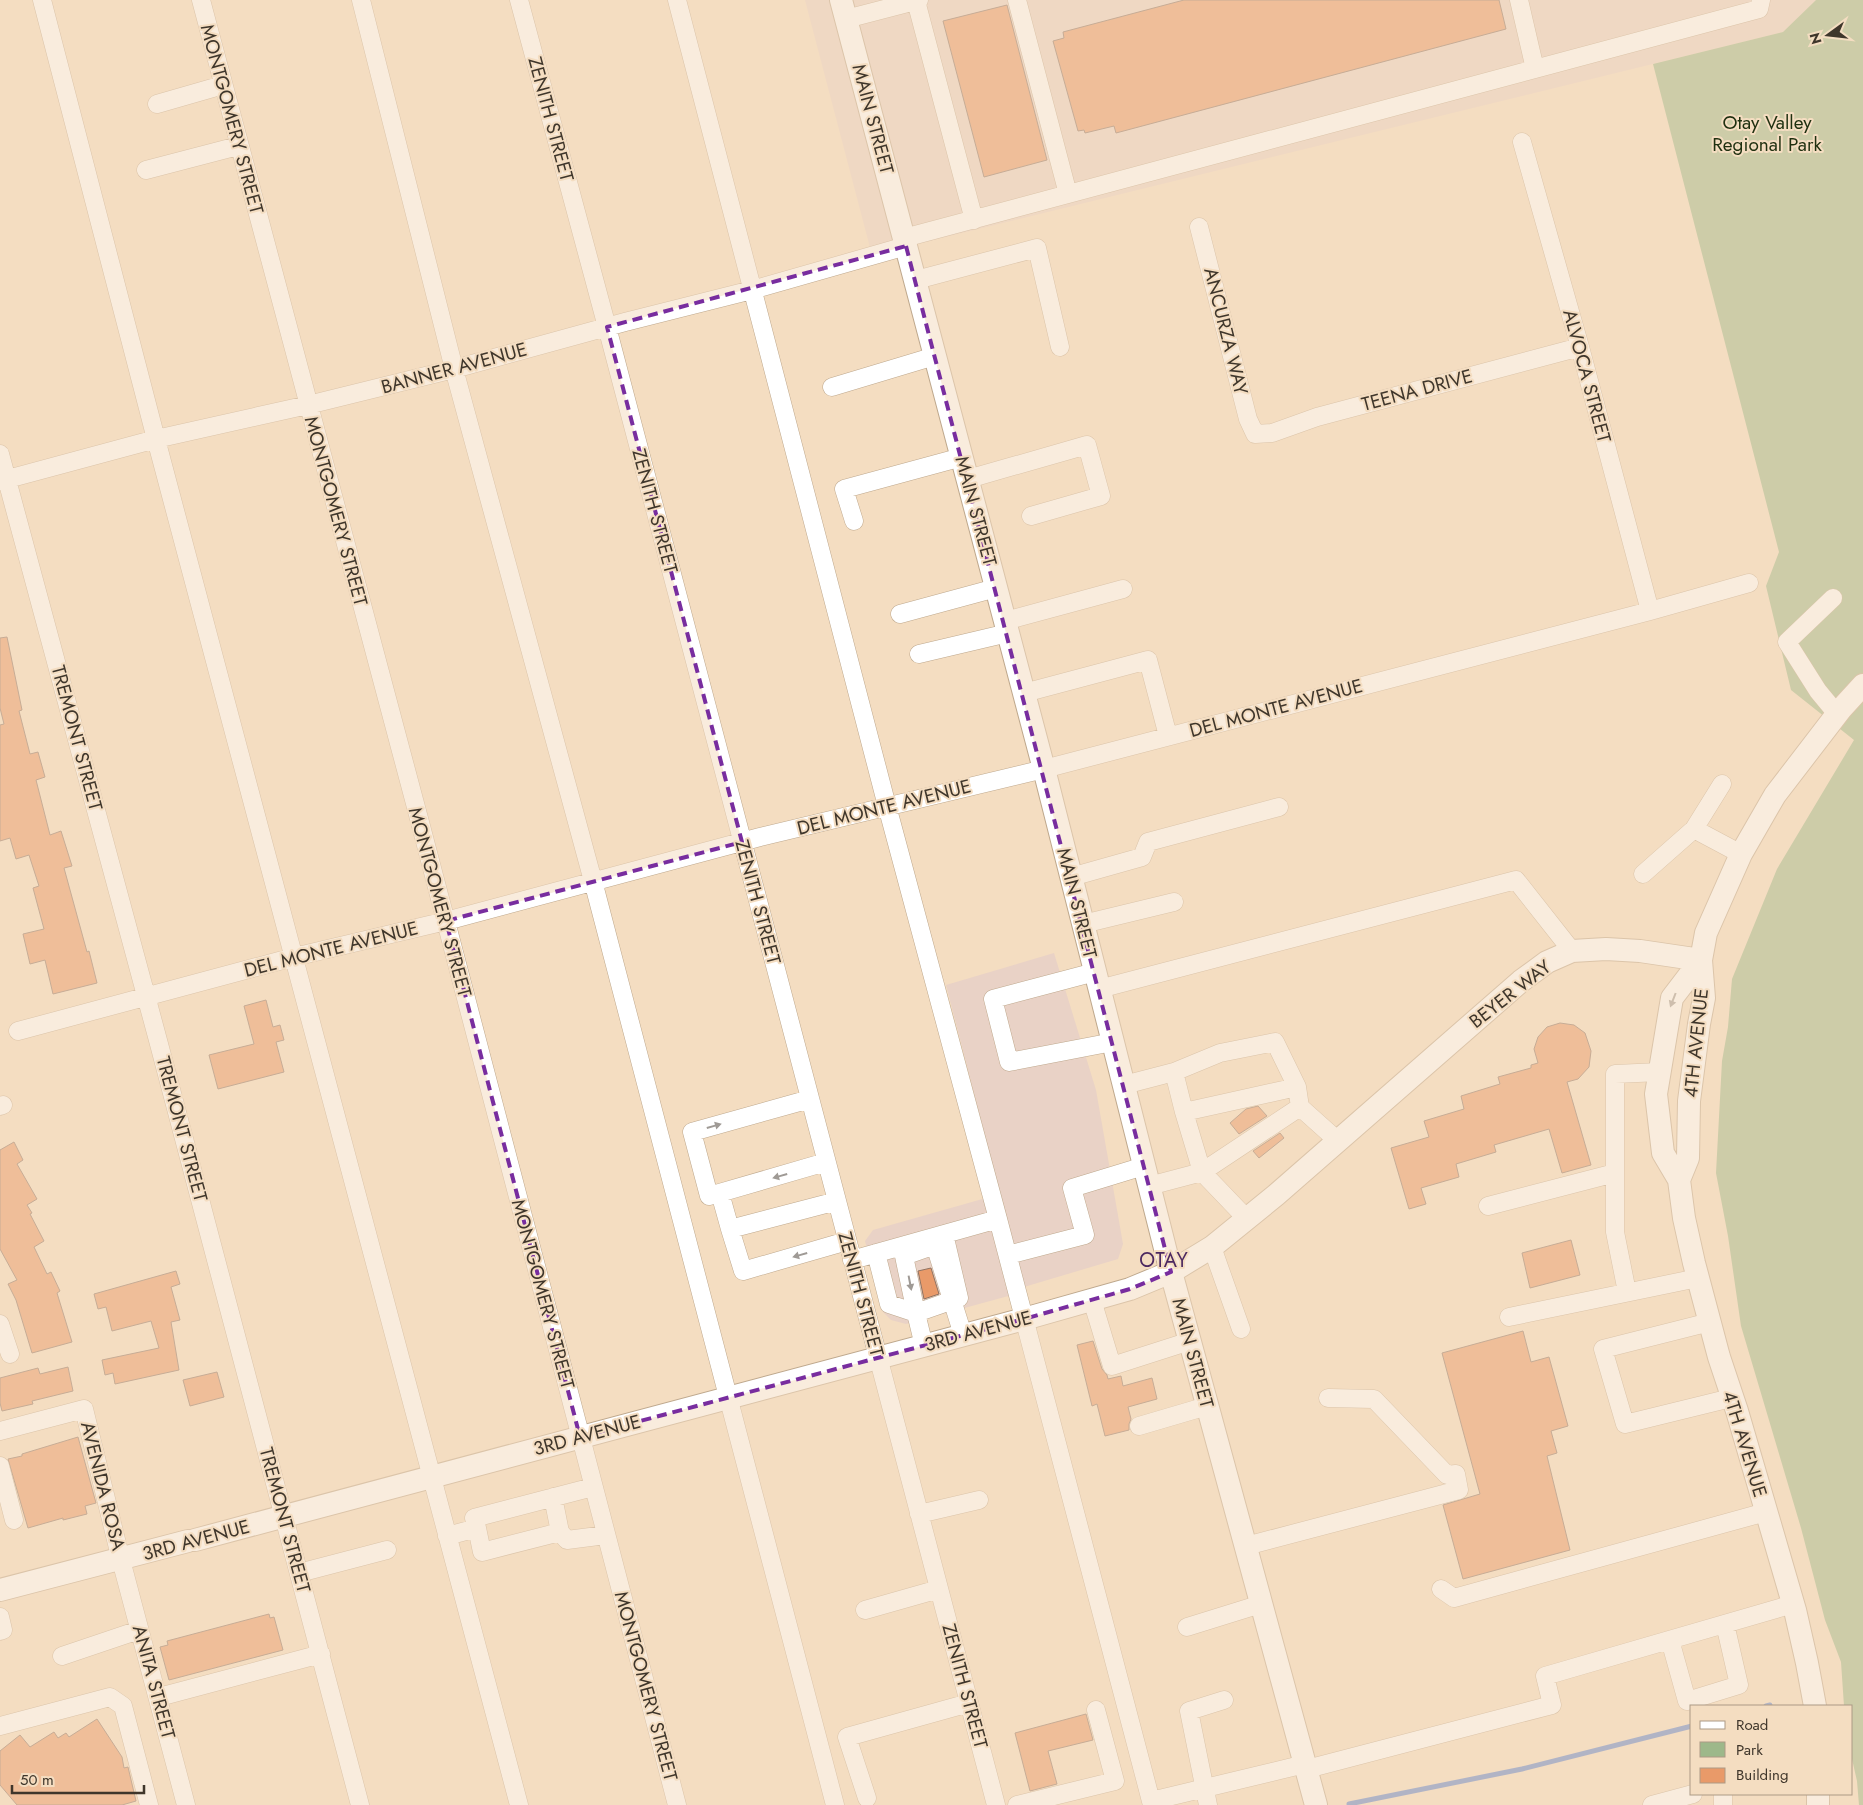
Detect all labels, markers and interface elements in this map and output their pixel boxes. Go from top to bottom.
north arrow [1803,10,1853,60]
street label: MONTGOMERY STREET [194,21,270,217]
text: N [1804,30,1827,46]
street label: ZENITH STREET [521,54,581,184]
street label: MAIN STREET [845,61,901,177]
park label: Otay Valley Regional Park [1712,109,1822,158]
street label: ANCURZA WAY [1197,265,1255,398]
street label: ALVOCA STREET [1556,306,1618,446]
street label: BANNER AVENUE [378,336,530,400]
street label: TEENA DRIVE [1358,362,1476,418]
street label: MONTGOMERY STREET [298,413,374,609]
street label: ZENITH STREET [625,446,685,576]
street label: MAIN STREET [948,453,1004,569]
street label: TREMONT STREET [45,662,109,814]
street label: DEL MONTE AVENUE [1186,672,1366,744]
street label: DEL MONTE AVENUE [794,772,974,842]
street label: MONTGOMERY STREET [402,804,478,1000]
street label: ZENITH STREET [728,837,788,967]
street label: MAIN STREET [1050,845,1104,961]
street label: DEL MONTE AVENUE [241,914,421,984]
street label: BEYER WAY [1463,953,1557,1035]
street label: 4TH AVENUE [1677,987,1715,1099]
one-way arrow [1669,993,1677,1008]
street label: TREMONT STREET [150,1053,214,1205]
one-way arrow [706,1122,721,1130]
one-way arrow [772,1172,787,1180]
street label: MONTGOMERY STREET [505,1196,581,1392]
street label: ZENITH STREET [831,1229,891,1359]
district label: OTAY [1139,1246,1189,1275]
one-way arrow [793,1251,808,1259]
one-way arrow [906,1276,914,1292]
street label: MAIN STREET [1165,1295,1221,1411]
street label: 3RD AVENUE [921,1304,1035,1358]
street label: 4TH AVENUE [1716,1388,1774,1500]
street label: 3RD AVENUE [530,1408,644,1462]
street label: AVENIDA ROSA [74,1419,132,1554]
street label: TREMONT STREET [253,1444,317,1596]
street label: 3RD AVENUE [139,1513,253,1567]
street label: MONTGOMERY STREET [608,1588,684,1784]
street label: ZENITH STREET [935,1621,995,1751]
street label: ANITA STREET [126,1622,182,1742]
legend [1690,1705,1853,1795]
text: Road [1736,1714,1768,1736]
text: Park [1736,1739,1763,1761]
scale bar [12,1762,145,1794]
text: Building [1736,1764,1788,1786]
text: 50 m [20,1769,54,1791]

